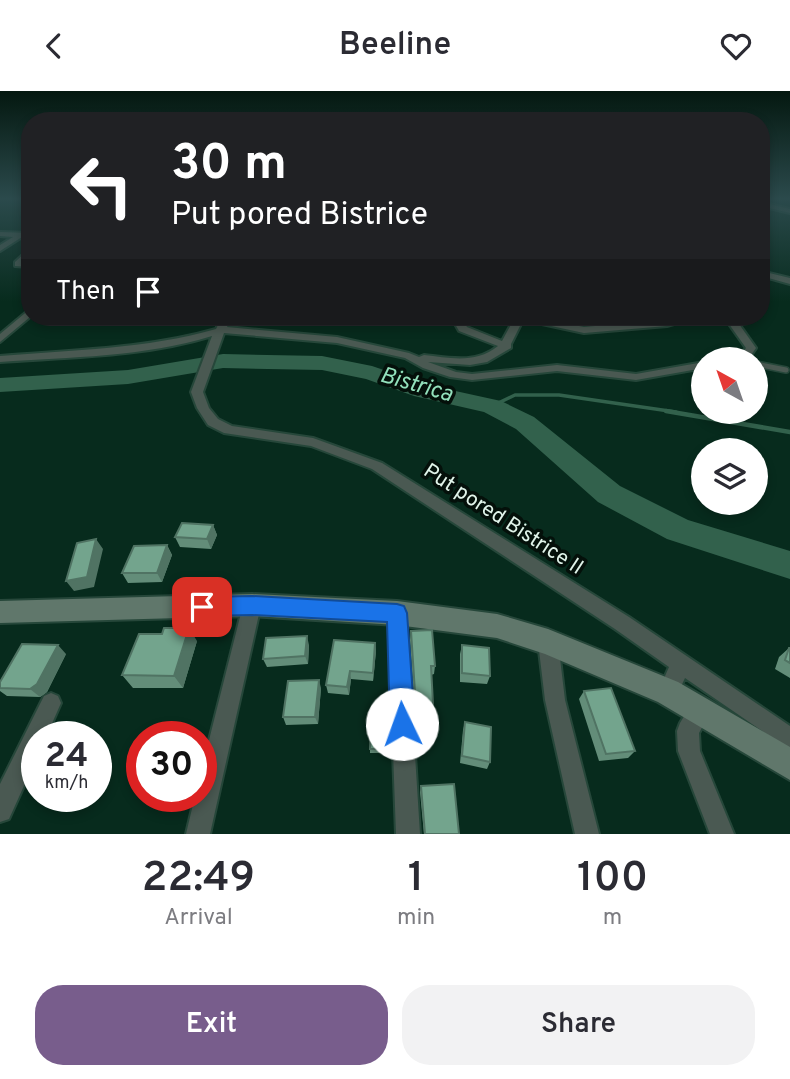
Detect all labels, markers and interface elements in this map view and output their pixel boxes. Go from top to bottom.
text: Beeline [339,26,451,66]
icon: back [35,27,73,65]
icon: heart [717,27,755,65]
text: 30 m [171,135,287,197]
icon: left [56,140,147,231]
text: Put pored Bistrice [171,196,428,236]
icon: arrive [129,273,167,311]
text: Then [56,276,115,309]
north arrow [691,347,768,423]
map controls [691,347,768,515]
water label: Bistrica [376,362,456,410]
button: layers [691,438,768,515]
street label: Put pored Bistrice II [418,458,588,582]
pin [172,577,232,637]
icon: arrive [183,588,221,626]
position arrow [365,687,439,761]
speed limit sign: 30 [126,721,217,812]
text: 24 [45,735,88,779]
text: km/h [45,772,88,795]
text: 22:49 [142,853,255,906]
text: 1 [408,853,424,906]
text: 100 [577,853,648,906]
text: Arrival [164,904,233,933]
text: min [397,904,435,933]
text: m [603,904,622,933]
button: Exit [35,985,388,1065]
button: Share [402,985,755,1065]

